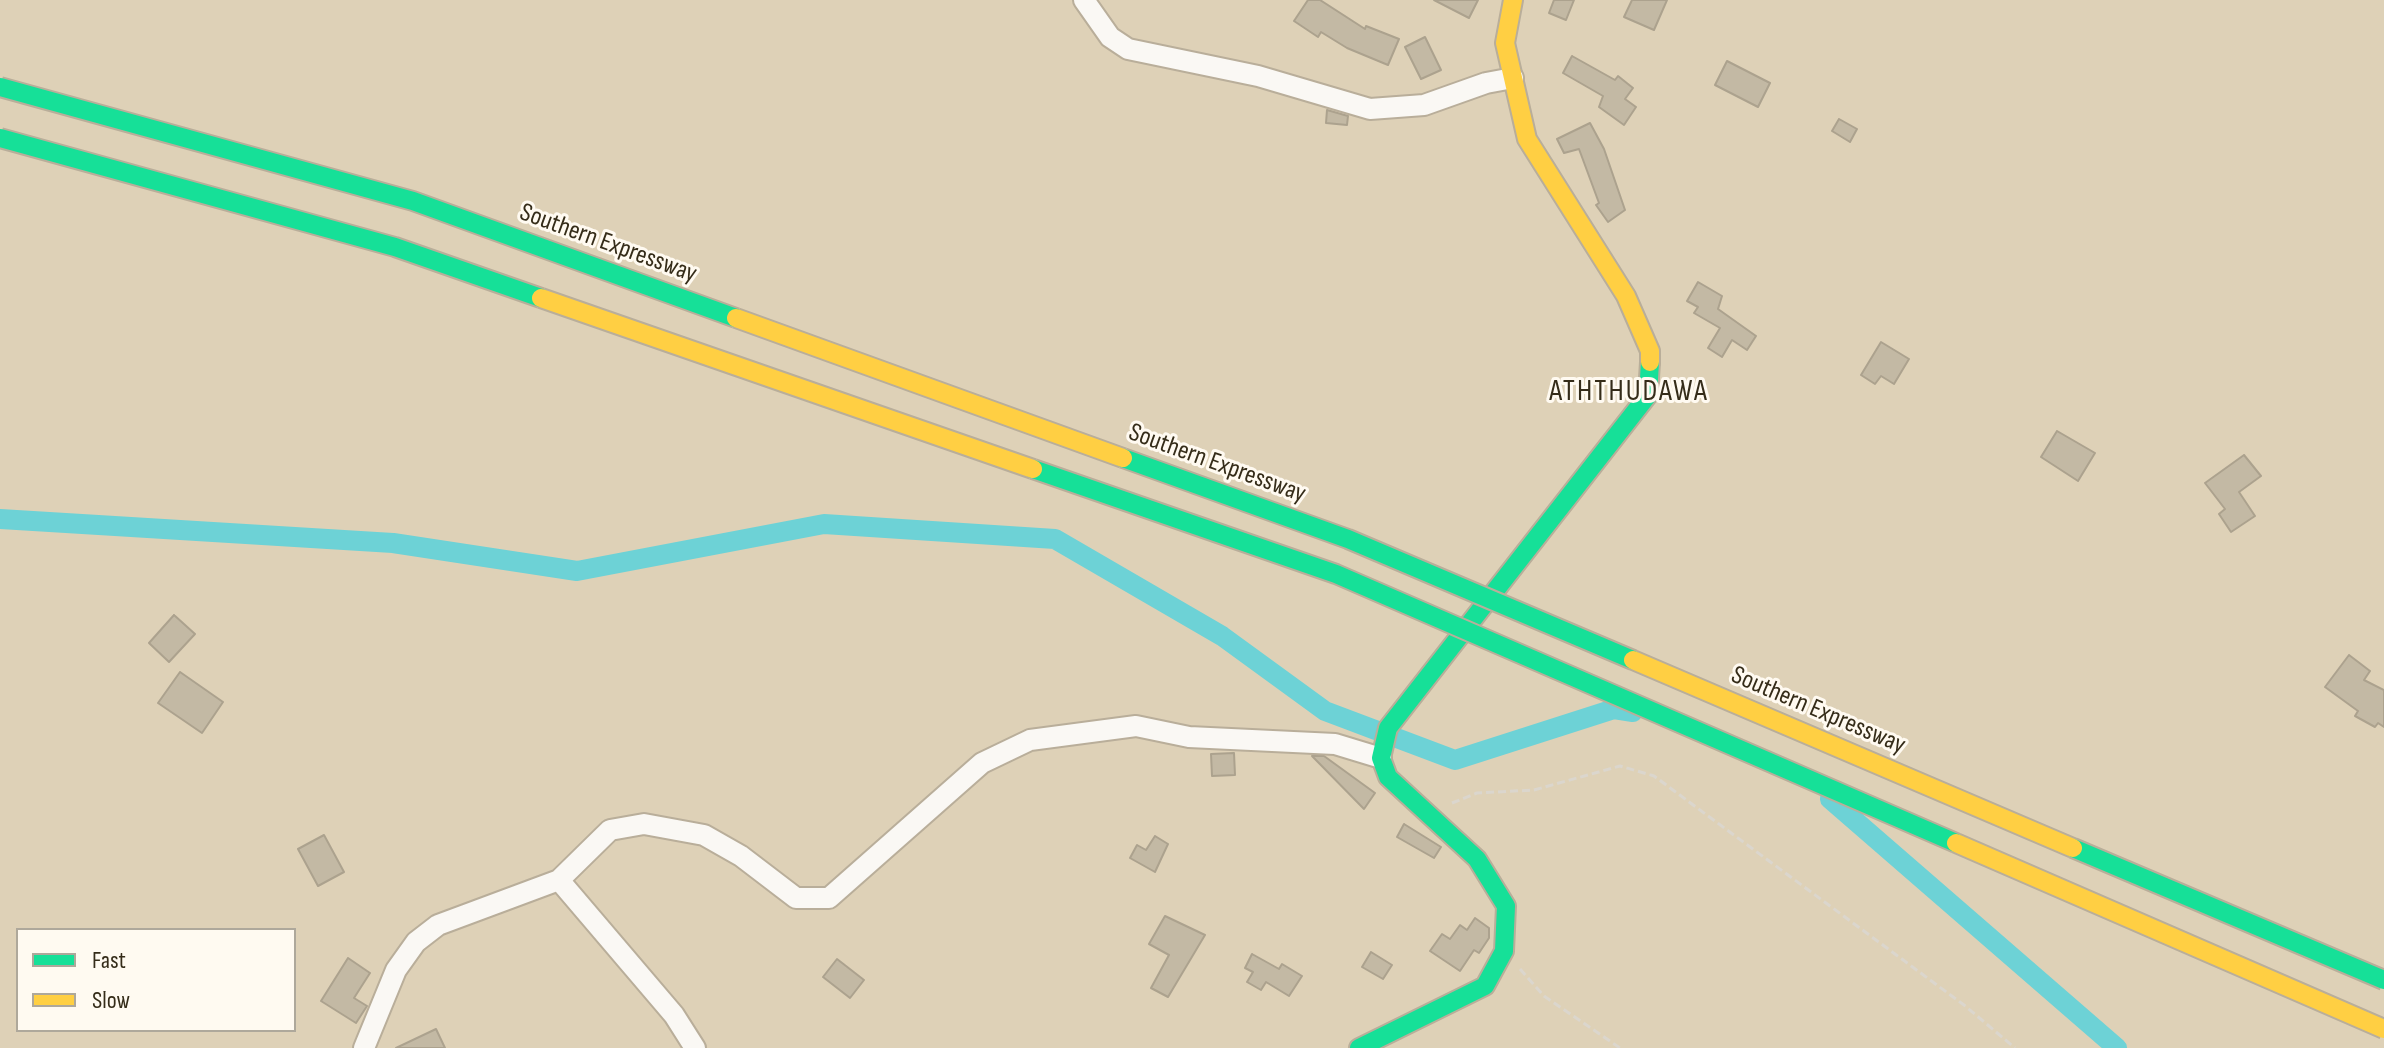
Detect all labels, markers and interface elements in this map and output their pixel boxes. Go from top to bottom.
street label: Southern Expressway [515,197,701,291]
district label: ATHTHUDAWA [1549,374,1709,410]
street label: Southern Expressway [1124,417,1310,511]
street label: Southern Expressway [1726,660,1910,762]
legend [16,928,296,1032]
text: Fast [92,946,126,975]
text: Slow [92,986,130,1015]

